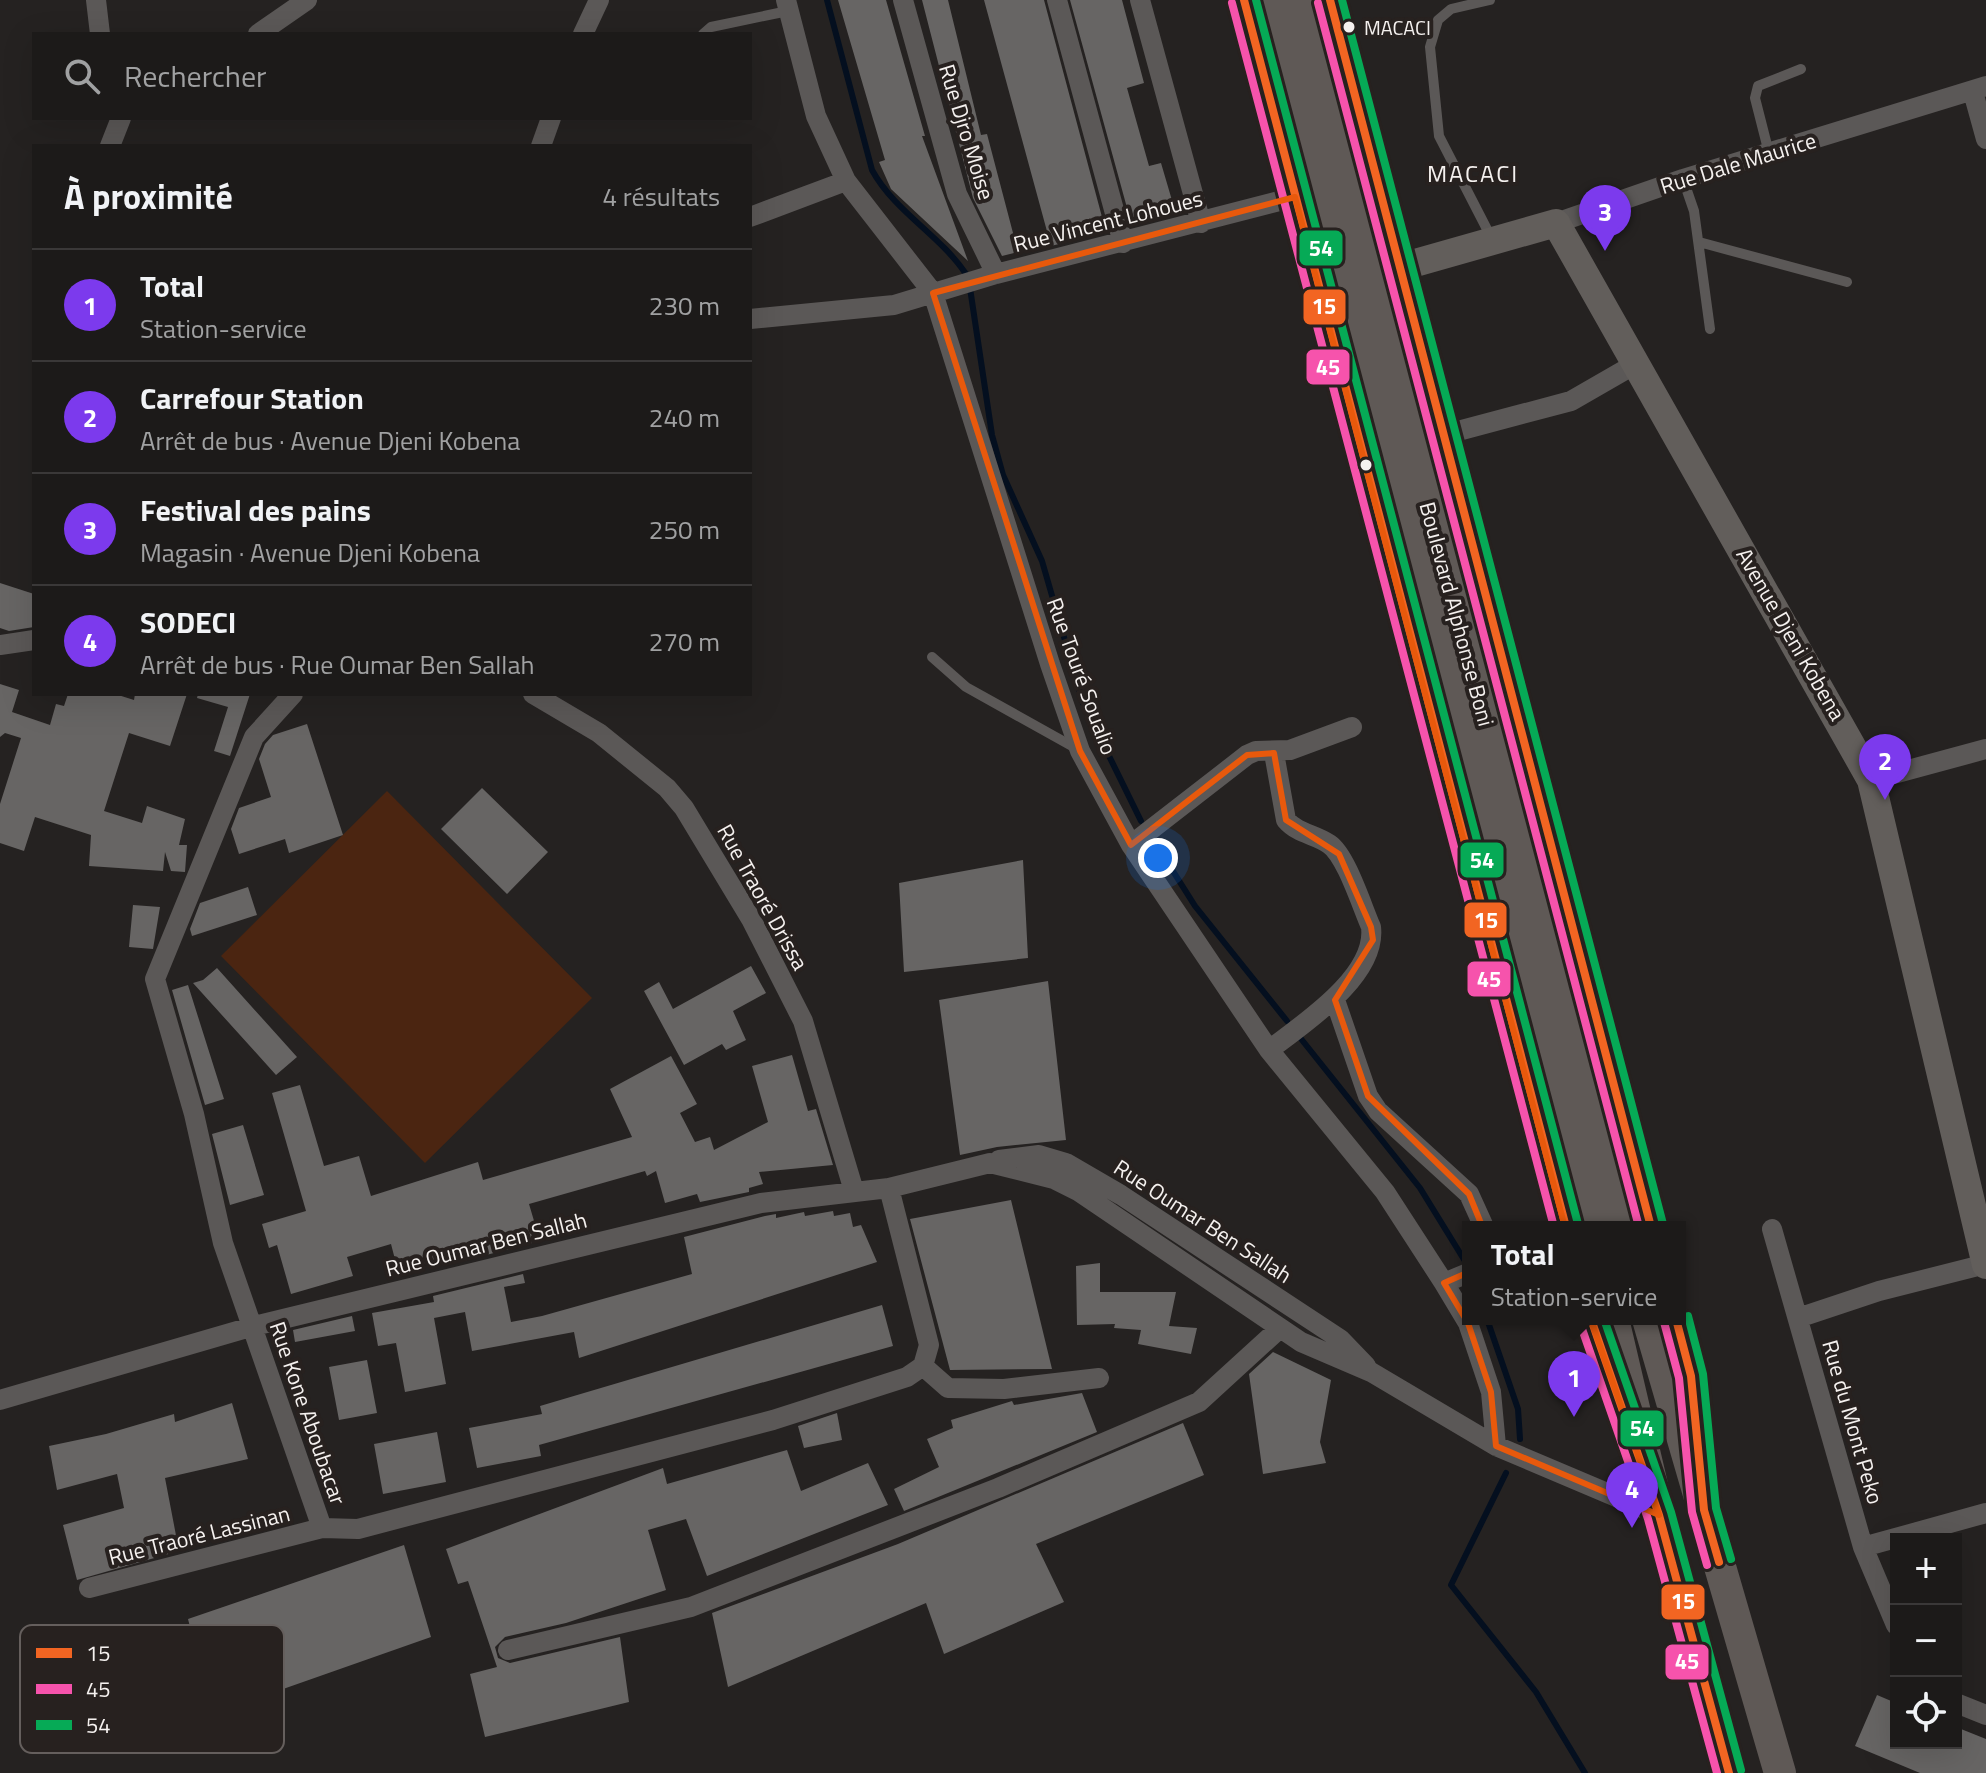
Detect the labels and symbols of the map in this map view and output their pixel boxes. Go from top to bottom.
place label: MACACI [1364,12,1431,43]
marker: MACACI [1341,19,1357,35]
street label: Rue Djro Moise [930,60,1004,204]
street label: Rue Dale Maurice [1656,123,1820,203]
district label: MACACI [1427,155,1519,191]
street label: Rue Vincent Lohoues [1010,181,1206,261]
pin: 3 [1579,185,1631,251]
line badge: 54 [1298,229,1344,267]
text: 54 [1309,231,1333,265]
line badge: 15 [1302,288,1347,326]
text: 15 [1312,289,1336,323]
line badge: 45 [1305,348,1351,386]
text: 45 [1316,350,1340,384]
unlabelled marker [1358,457,1374,473]
street label: Boulevard Alphonse Boni [1411,498,1503,730]
street label: Avenue Djeni Kobena [1728,541,1854,727]
street label: Rue Touré Soualio [1038,593,1126,759]
pin: 2 [1859,734,1911,800]
street label: Rue Traoré Drissa [709,818,817,976]
your location [1138,838,1178,878]
line badge: 54 [1459,841,1505,879]
text: 54 [1470,843,1494,877]
line badge: 15 [1463,901,1508,939]
text: 15 [1474,903,1498,937]
line badge: 45 [1466,960,1512,998]
text: 45 [1477,962,1501,996]
street label: Rue Oumar Ben Sallah [1107,1151,1299,1291]
street label: Rue Oumar Ben Sallah [382,1203,590,1285]
street label: Rue Kone Aboubacar [261,1317,355,1509]
street label: Rue du Mont Peko [1813,1336,1893,1508]
pin: 1 [1548,1351,1600,1417]
line badge: 54 [1619,1409,1665,1448]
text: 54 [1630,1411,1654,1445]
pin: 4 [1606,1462,1658,1528]
street label: Rue Traoré Lassinan [105,1496,293,1574]
line badge: 15 [1660,1583,1706,1621]
text: 15 [1671,1584,1695,1618]
legend [20,1625,284,1753]
text: 15 [86,1636,111,1670]
line badge: 45 [1664,1643,1710,1681]
text: 45 [1675,1644,1699,1678]
text: 45 [86,1672,111,1706]
text: 54 [86,1708,111,1742]

